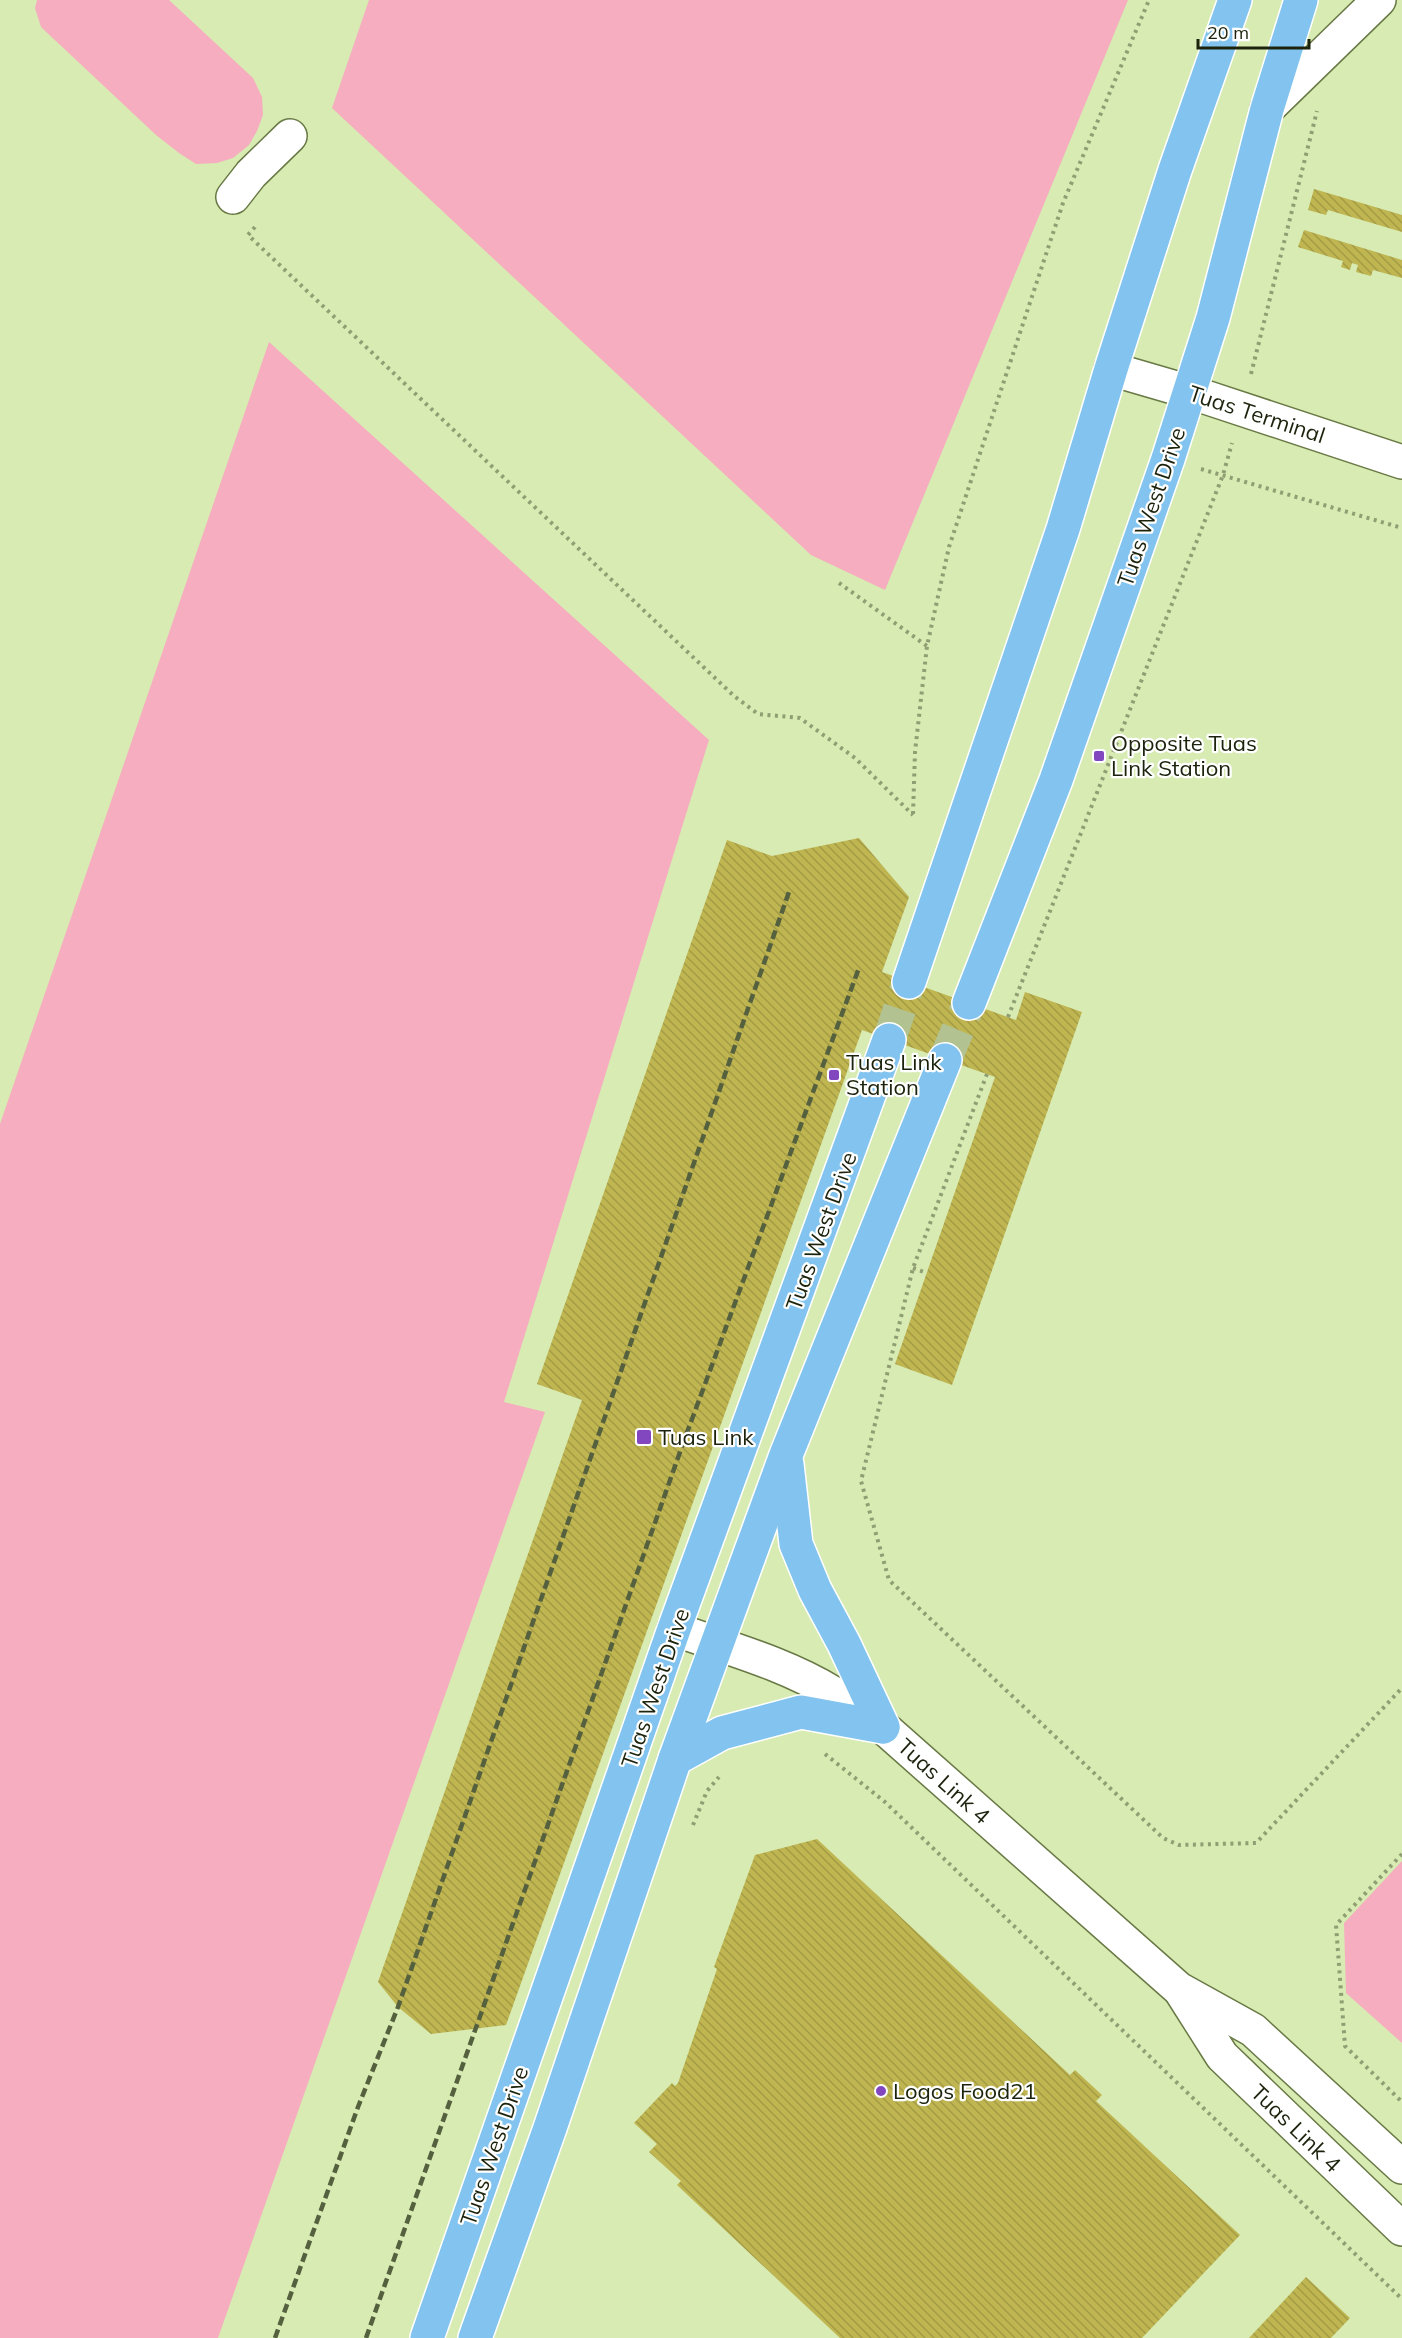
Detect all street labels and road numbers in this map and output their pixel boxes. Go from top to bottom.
street label: Tuas Terminal [1185,379,1329,449]
street label: Tuas West Drive [1111,424,1191,590]
street label: Tuas West Drive [779,1148,863,1314]
street label: Tuas West Drive [615,1605,695,1771]
street label: Tuas Link 4 [892,1732,996,1830]
street label: Tuas West Drive [454,2063,534,2229]
street label: Tuas Link 4 [1245,2078,1347,2178]

